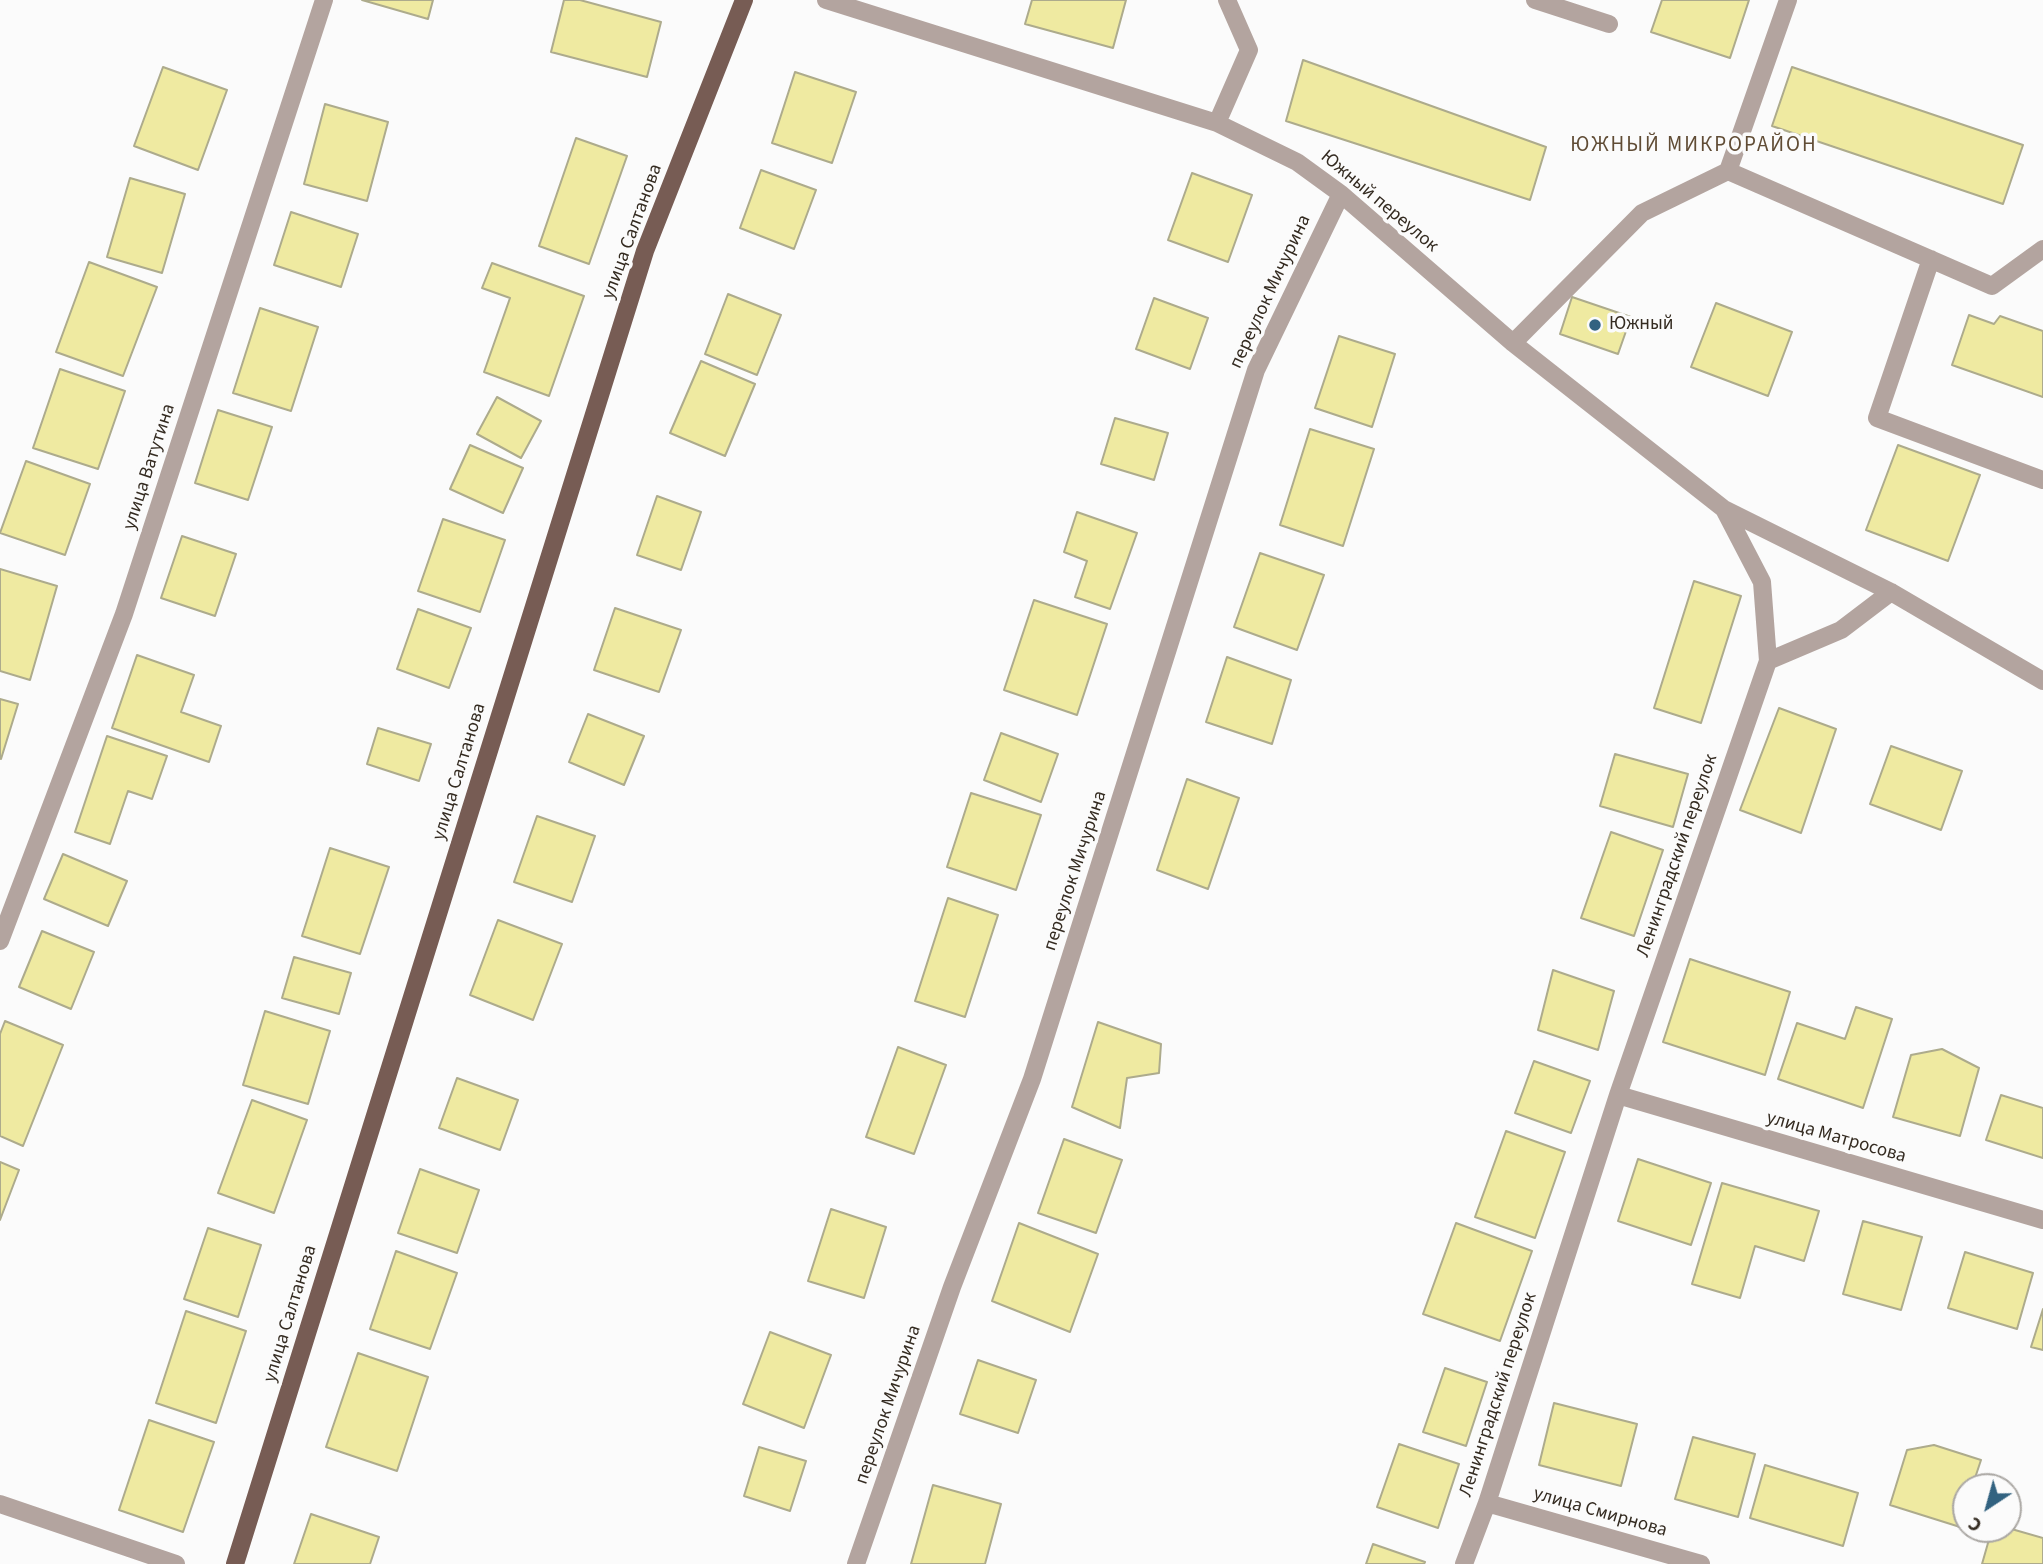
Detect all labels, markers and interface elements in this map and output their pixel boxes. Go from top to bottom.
district label: ЮЖНЫЙ МИКРОРАЙОН [1572,133,1816,159]
street label: Южный переулок [1315,146,1443,258]
street label: улица Салтанова [598,161,668,303]
street label: переулок Мичурина [1225,212,1317,372]
place label: Южный [1609,314,1673,336]
marker: Южный [1587,317,1603,333]
street label: улица Ватутина [119,401,181,533]
street label: улица Салтанова [428,701,492,843]
street label: Ленинградский переулок [1633,752,1723,960]
street label: переулок Мичурина [1039,788,1113,954]
street label: улица Матросова [1764,1107,1908,1169]
street label: улица Салтанова [259,1243,323,1385]
street label: Ленинградский переулок [1455,1290,1543,1500]
street label: переулок Мичурина [851,1322,927,1488]
north arrow [1952,1473,2022,1543]
street label: улица Смирнова [1531,1483,1669,1543]
text: С [1963,1510,1988,1538]

